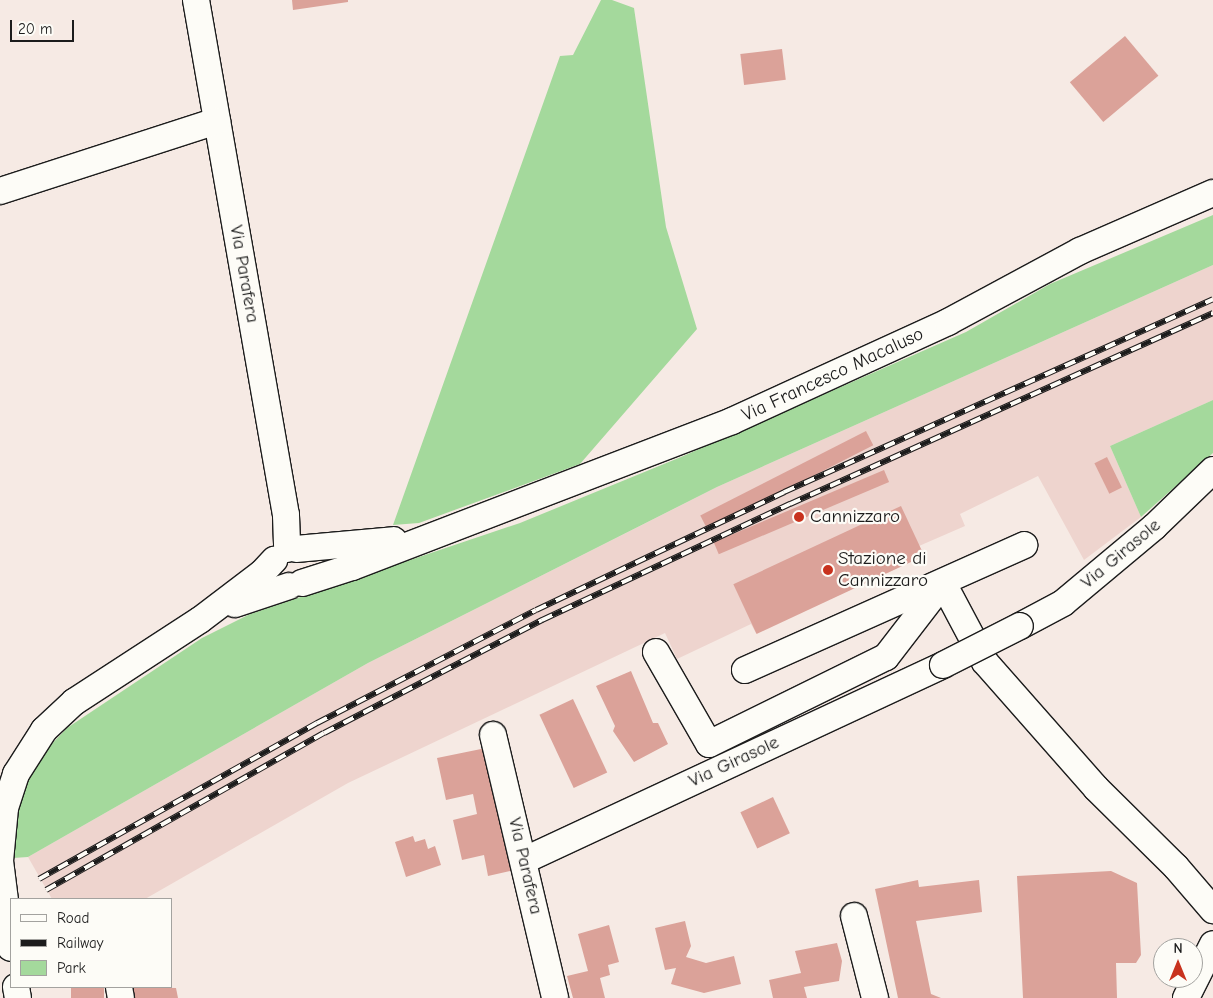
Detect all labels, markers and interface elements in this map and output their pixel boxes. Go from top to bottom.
scale bar [12,10,76,42]
text: 20 m [18,20,52,38]
street label: Via Parafera [224,223,264,325]
street label: Via Francesco Macaluso [739,323,927,427]
place label: Cannizzaro [810,506,900,528]
marker: Cannizzaro [792,510,806,524]
street label: Via Girasole [1076,514,1166,594]
place label: Stazione di Cannizzaro [838,548,928,592]
marker: Stazione di Cannizzaro [822,564,834,576]
street label: Via Girasole [685,731,783,793]
street label: Via Parafera [503,815,547,917]
legend [10,898,172,988]
text: Road [57,909,89,927]
text: Railway [57,934,103,952]
north arrow [1153,938,1203,988]
text: N [1173,940,1183,957]
text: Park [57,959,86,977]

